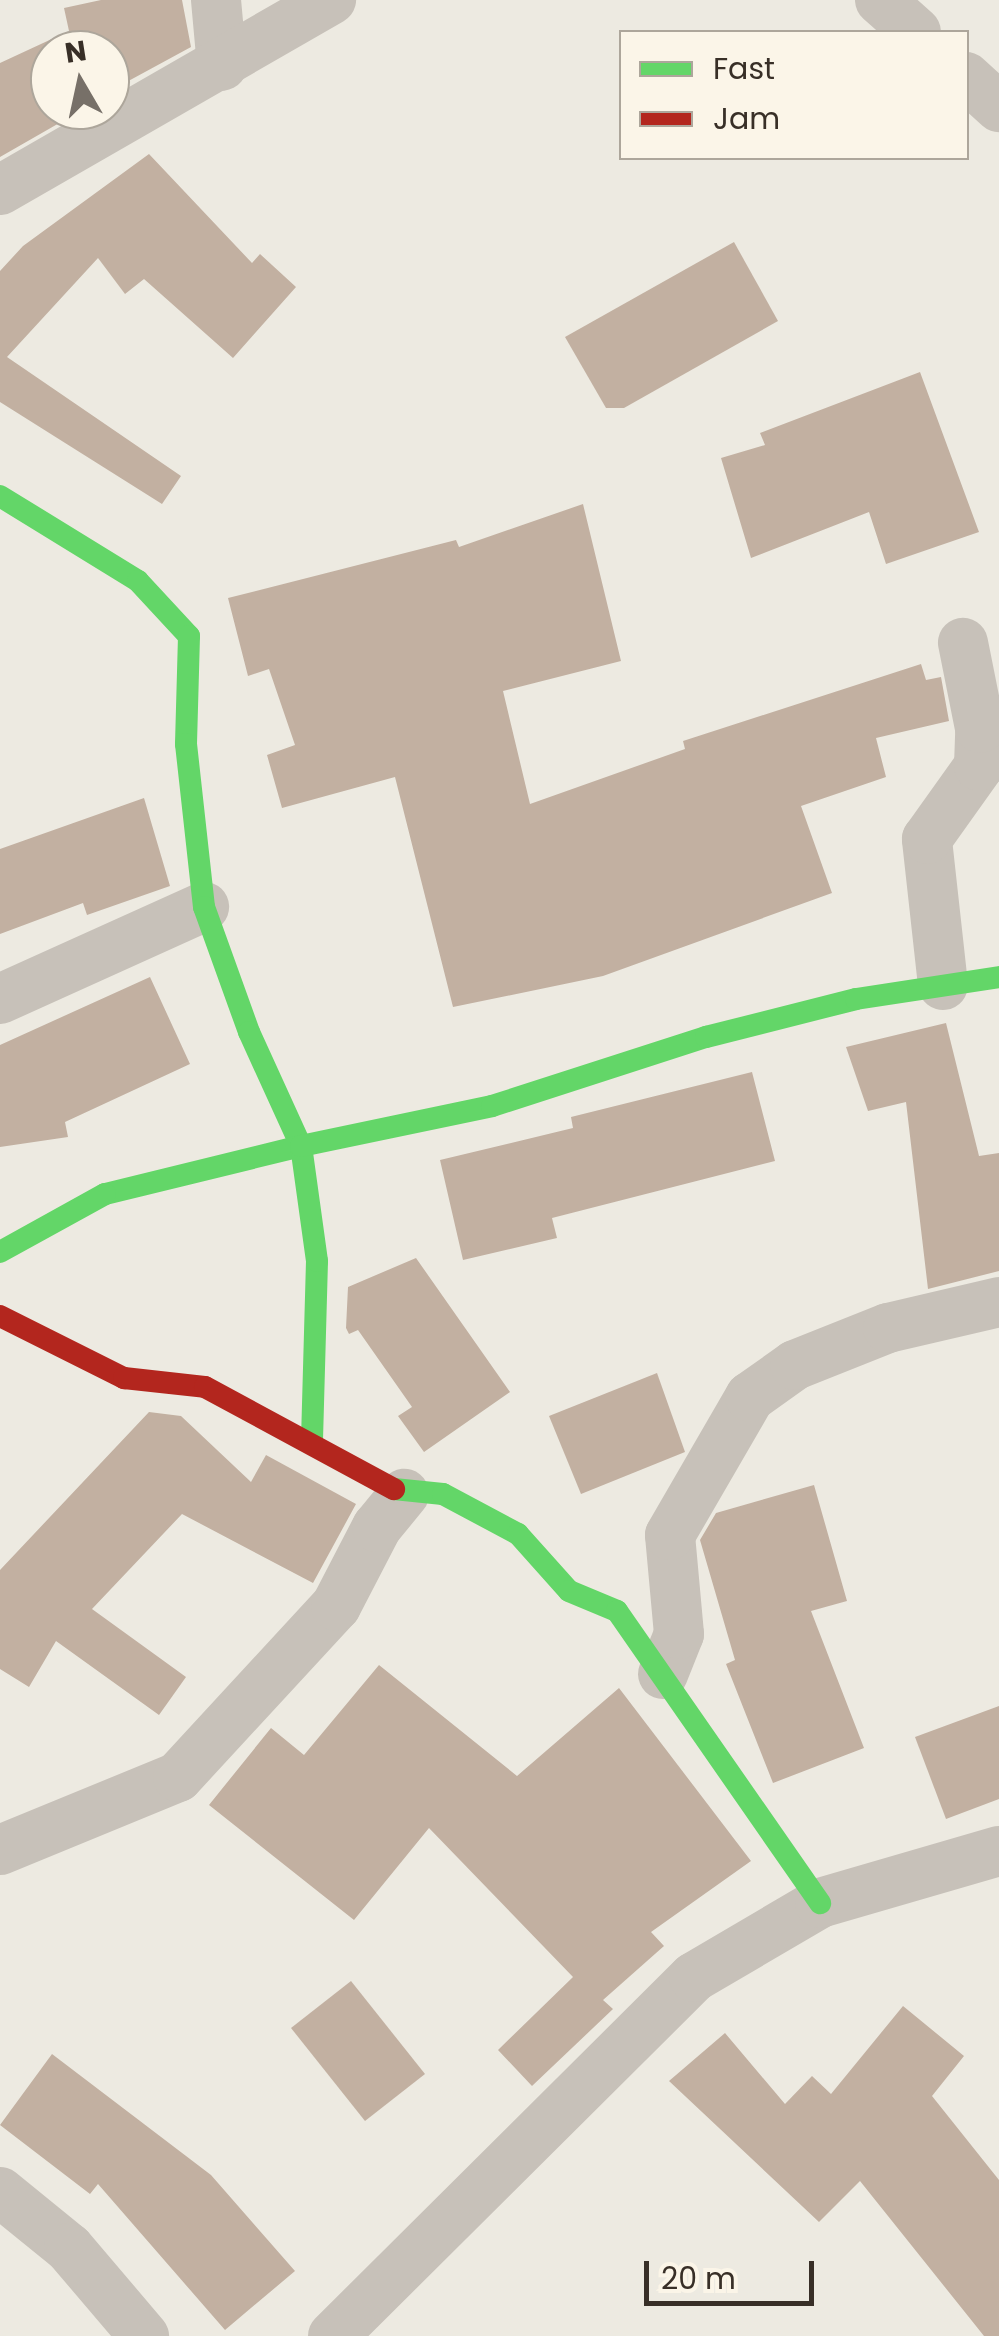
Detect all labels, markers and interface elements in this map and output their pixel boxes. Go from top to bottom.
north arrow [30,30,130,130]
legend [619,30,969,160]
text: N [62,31,89,73]
text: Fast [713,47,775,90]
text: Jam [713,97,780,140]
scale bar [649,2241,819,2303]
text: 20 m [661,2257,736,2300]

